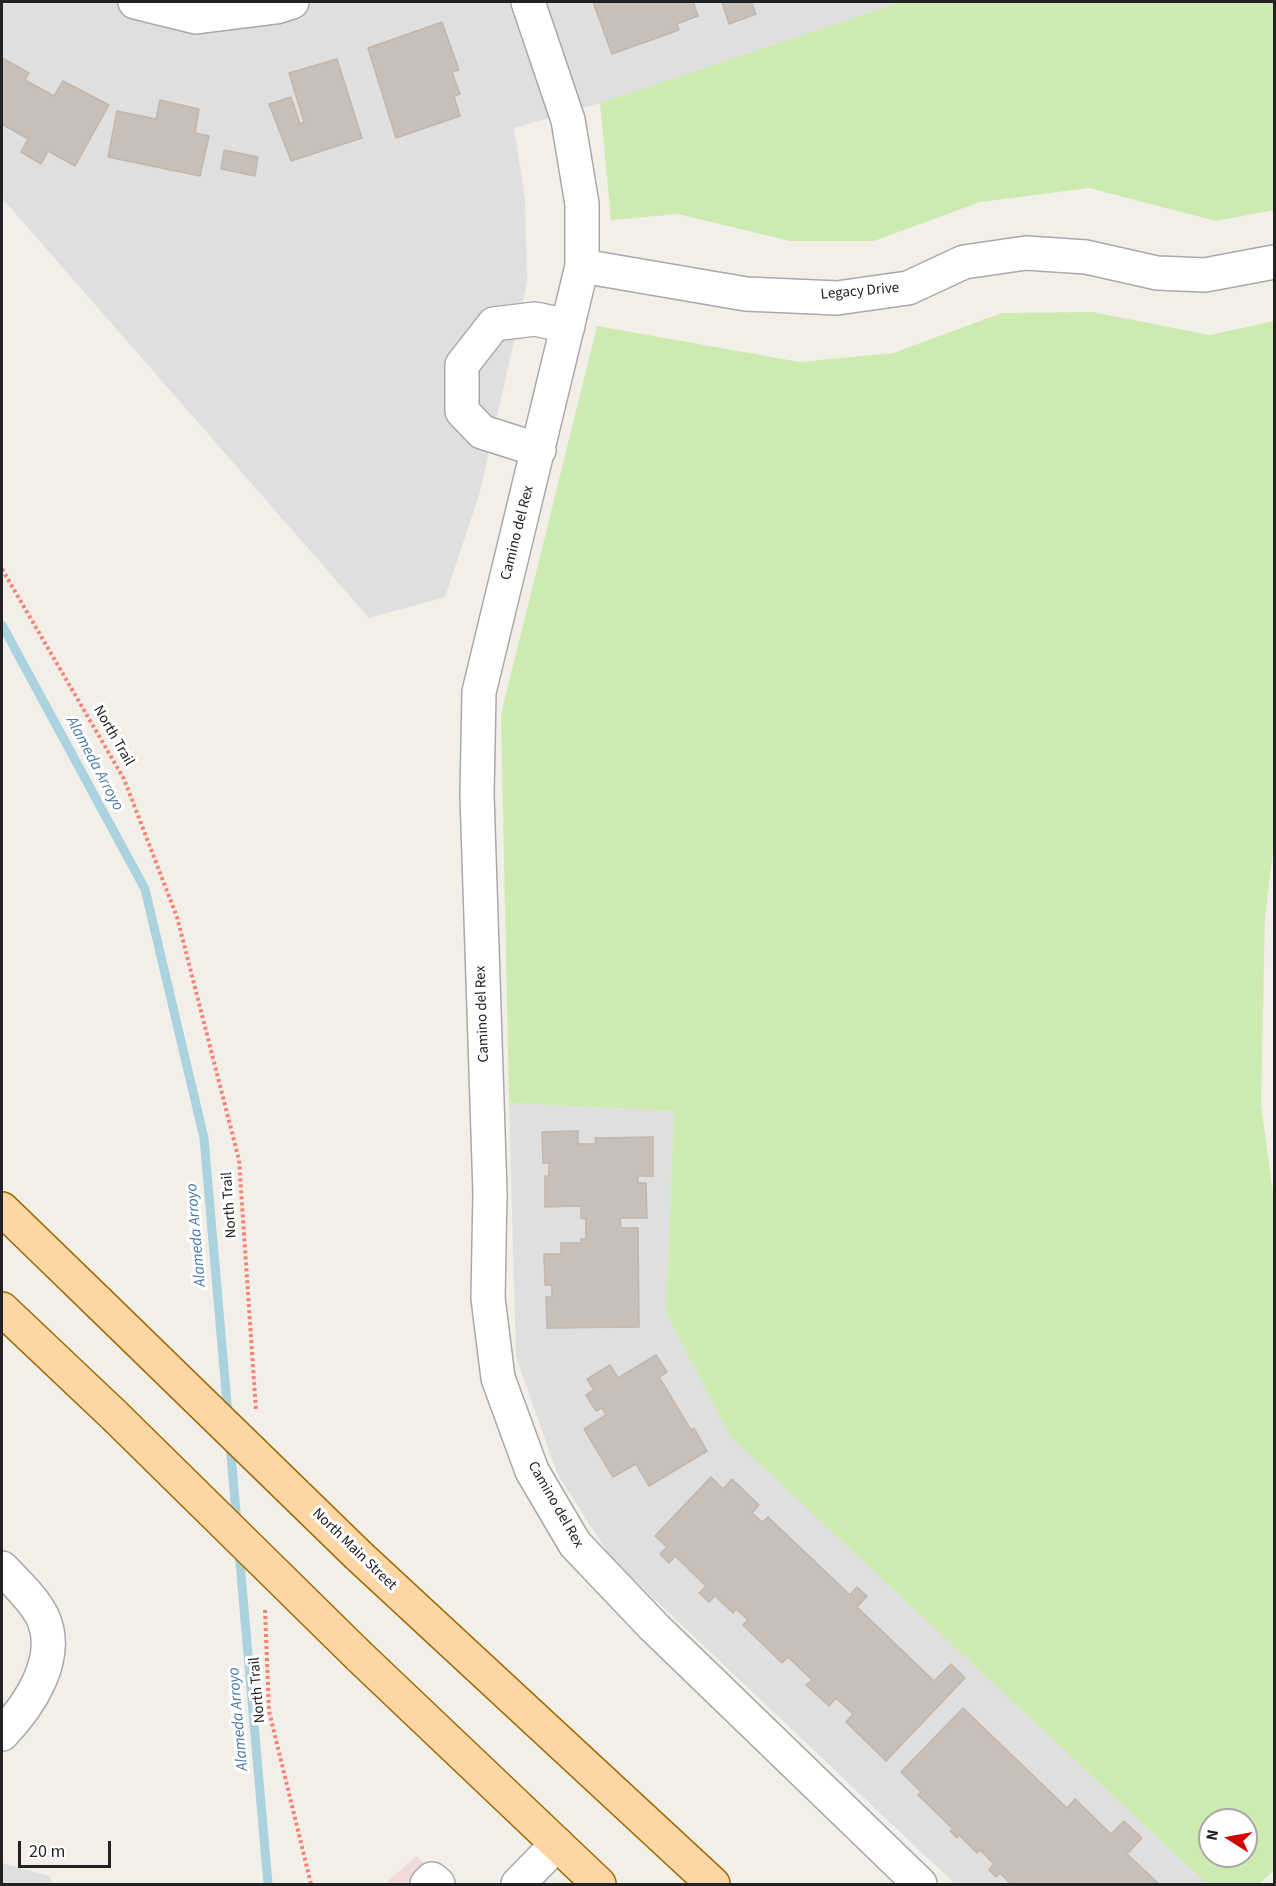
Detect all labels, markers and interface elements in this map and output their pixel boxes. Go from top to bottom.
street label: Legacy Drive [820,280,900,304]
street label: Camino del Rex [498,484,538,582]
street label: North Trail [89,703,137,769]
water label: Alameda Arroyo [61,714,127,814]
street label: Camino del Rex [472,965,494,1063]
street label: North Trail [219,1171,241,1239]
water label: Alameda Arroyo [183,1182,211,1288]
street label: Camino del Rex [523,1459,587,1551]
street label: North Main Street [308,1505,400,1595]
street label: North Trail [246,1656,270,1724]
water label: Alameda Arroyo [225,1666,253,1772]
north arrow [1198,1808,1258,1868]
text: N [1200,1828,1224,1842]
scale bar [21,1829,114,1867]
text: 20 m [29,1839,65,1864]

